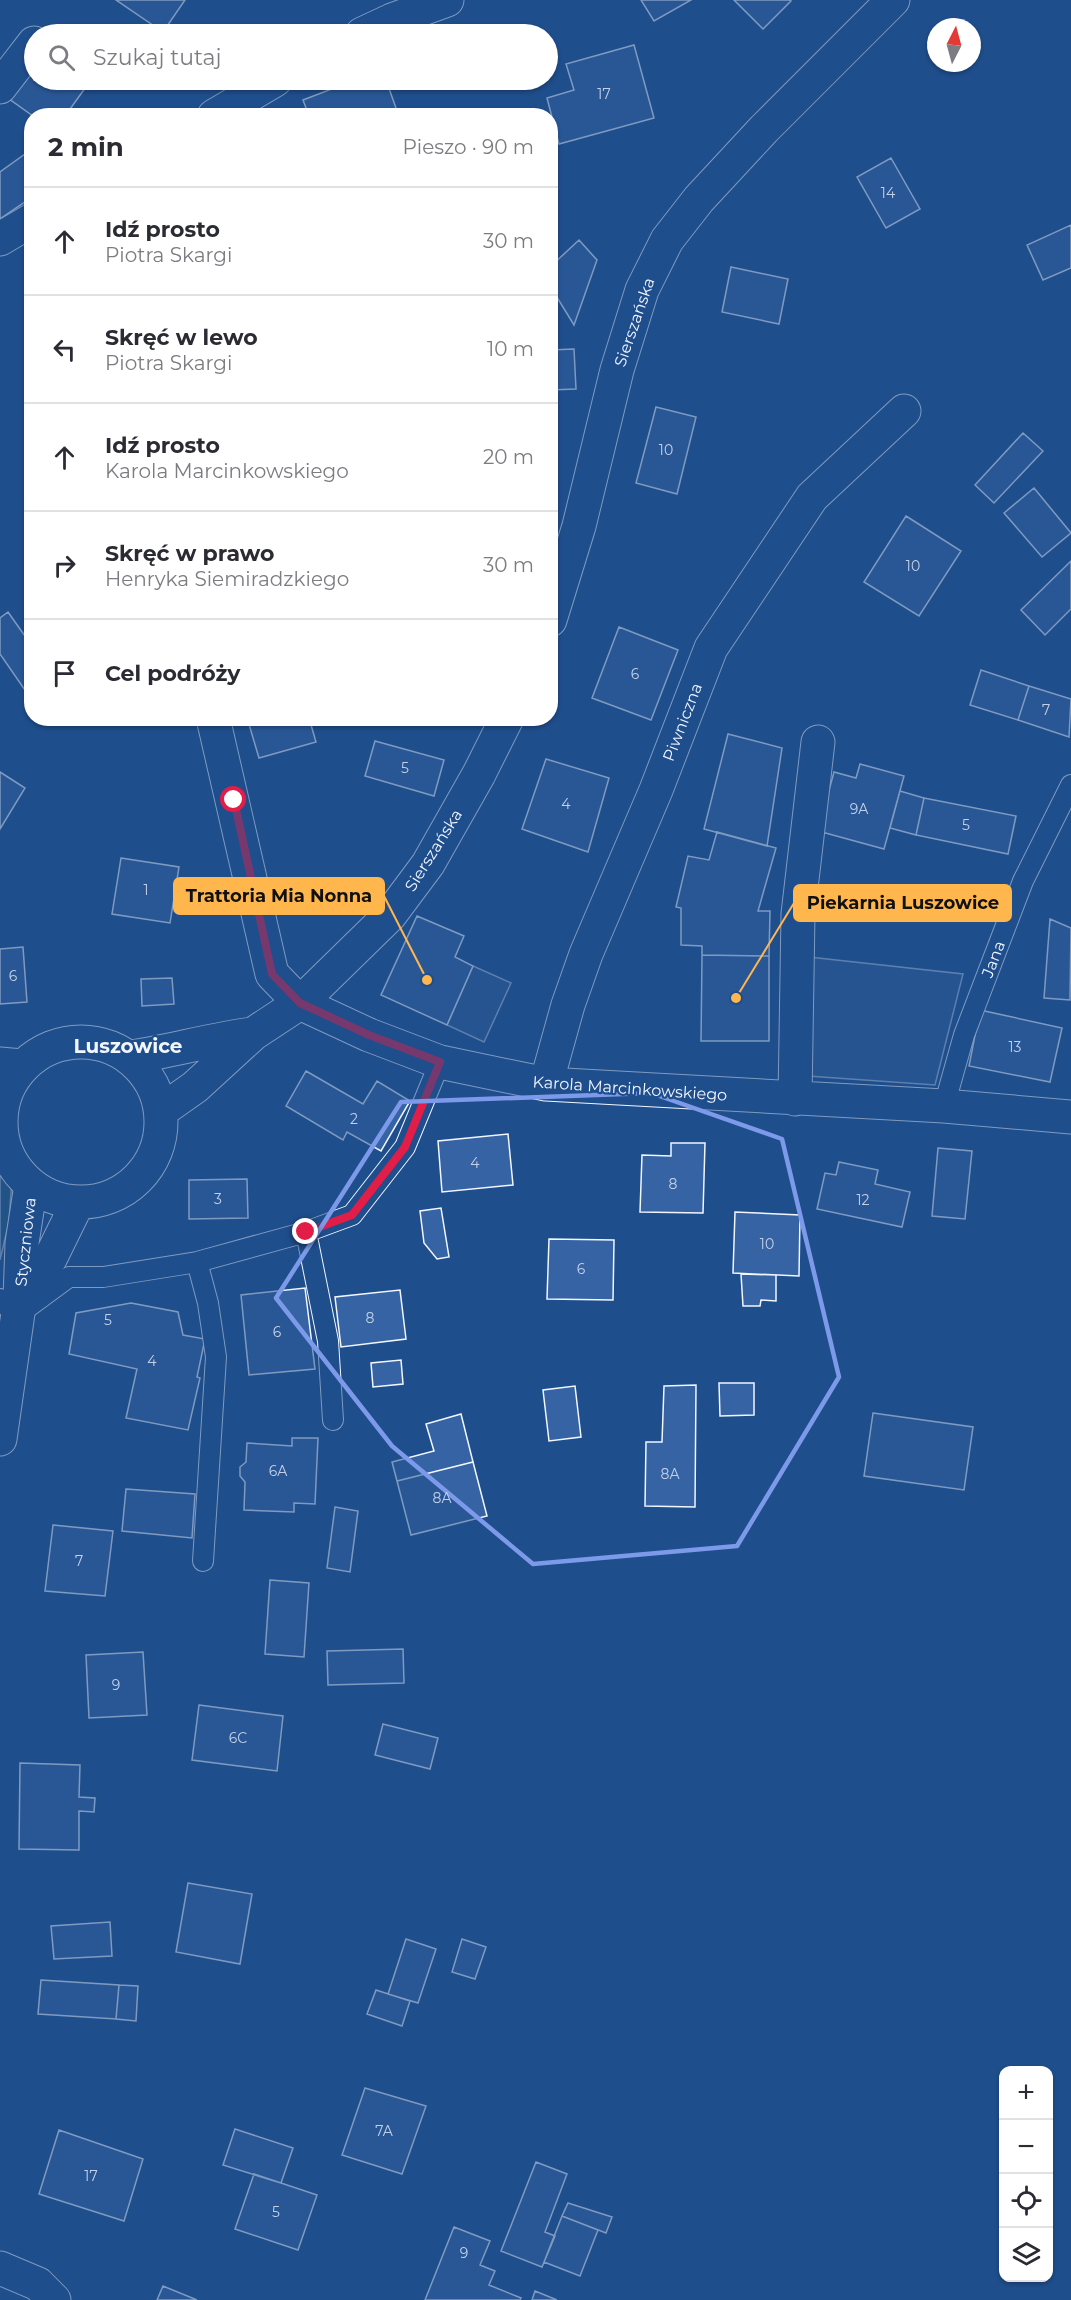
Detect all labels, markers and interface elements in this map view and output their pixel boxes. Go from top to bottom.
north arrow [927,18,981,72]
search box [24,24,558,90]
icon: search [45,41,78,74]
text: Szukaj tutaj [93,44,221,71]
house number: 17 [597,85,611,103]
text: 2 min [48,131,124,163]
text: Pieszo · 90 m [402,135,534,159]
house number: 14 [881,184,896,202]
text: Idź prosto [105,216,220,243]
icon: ahead [48,225,81,258]
text: 30 m [483,229,534,253]
text: Piotra Skargi [105,243,232,267]
street label: Sierszańska [610,275,659,369]
text: Skręć w lewo [105,324,258,351]
icon: left [48,333,81,366]
text: 10 m [487,337,534,361]
text: Piotra Skargi [105,351,232,375]
text: Idź prosto [105,432,220,459]
icon: ahead [48,441,81,474]
house number: 10 [659,441,673,459]
text: 20 m [483,445,534,469]
text: Karola Marcinkowskiego [105,459,349,483]
text: Skręć w prawo [105,540,274,567]
icon: right [48,549,81,582]
text: 30 m [483,553,534,577]
house number: 10 [906,557,920,575]
text: Henryka Siemiradzkiego [105,567,349,591]
icon: arrive [48,657,81,690]
text: Cel podróży [105,660,241,687]
house number: 6 [631,665,640,683]
street label: Piwniczna [659,680,706,764]
house number: 7 [1042,701,1050,719]
house number: 5 [401,759,409,777]
route start [220,786,246,812]
house number: 4 [561,795,571,813]
house number: 9A [850,800,869,818]
street label: Sierszańska [401,806,466,895]
house number: 5 [962,816,970,834]
callout: Trattoria Mia Nonna [174,878,384,914]
house number: 1 [143,881,149,899]
text: Trattoria Mia Nonna [186,885,372,907]
callout: Piekarnia Luszowice [794,885,1011,921]
text: Piekarnia Luszowice [807,892,999,914]
street label: Jana [977,938,1009,981]
house number: 6 [9,967,18,985]
district label: Luszowice [74,1034,182,1058]
house number: 13 [1009,1038,1022,1056]
street label: Karola Marcinkowskiego [532,1072,728,1105]
house number: 2 [350,1110,358,1128]
house number: 4 [470,1154,480,1172]
house number: 8 [669,1175,678,1193]
house number: 3 [214,1190,222,1208]
house number: 12 [856,1191,870,1209]
street label: Styczniowa [11,1197,40,1287]
route end [292,1218,318,1244]
house number: 10 [760,1235,774,1253]
house number: 6 [577,1260,586,1278]
house number: 8 [366,1309,375,1327]
house number: 5 [104,1311,112,1329]
house number: 6 [273,1323,282,1341]
house number: 4 [147,1352,157,1370]
house number: 6A [269,1462,288,1480]
house number: 8A [661,1465,680,1483]
house number: 8A [433,1489,452,1507]
house number: 7 [75,1552,83,1570]
house number: 9 [112,1676,120,1694]
house number: 6C [229,1729,247,1747]
map controls [999,2066,1053,2282]
button: + [999,2066,1053,2120]
button: − [999,2120,1053,2174]
house number: 7A [375,2122,394,2140]
house number: 17 [84,2167,98,2185]
button: locate [999,2174,1053,2228]
house number: 5 [272,2203,280,2221]
button: layers [999,2228,1053,2282]
house number: 9 [460,2244,468,2262]

